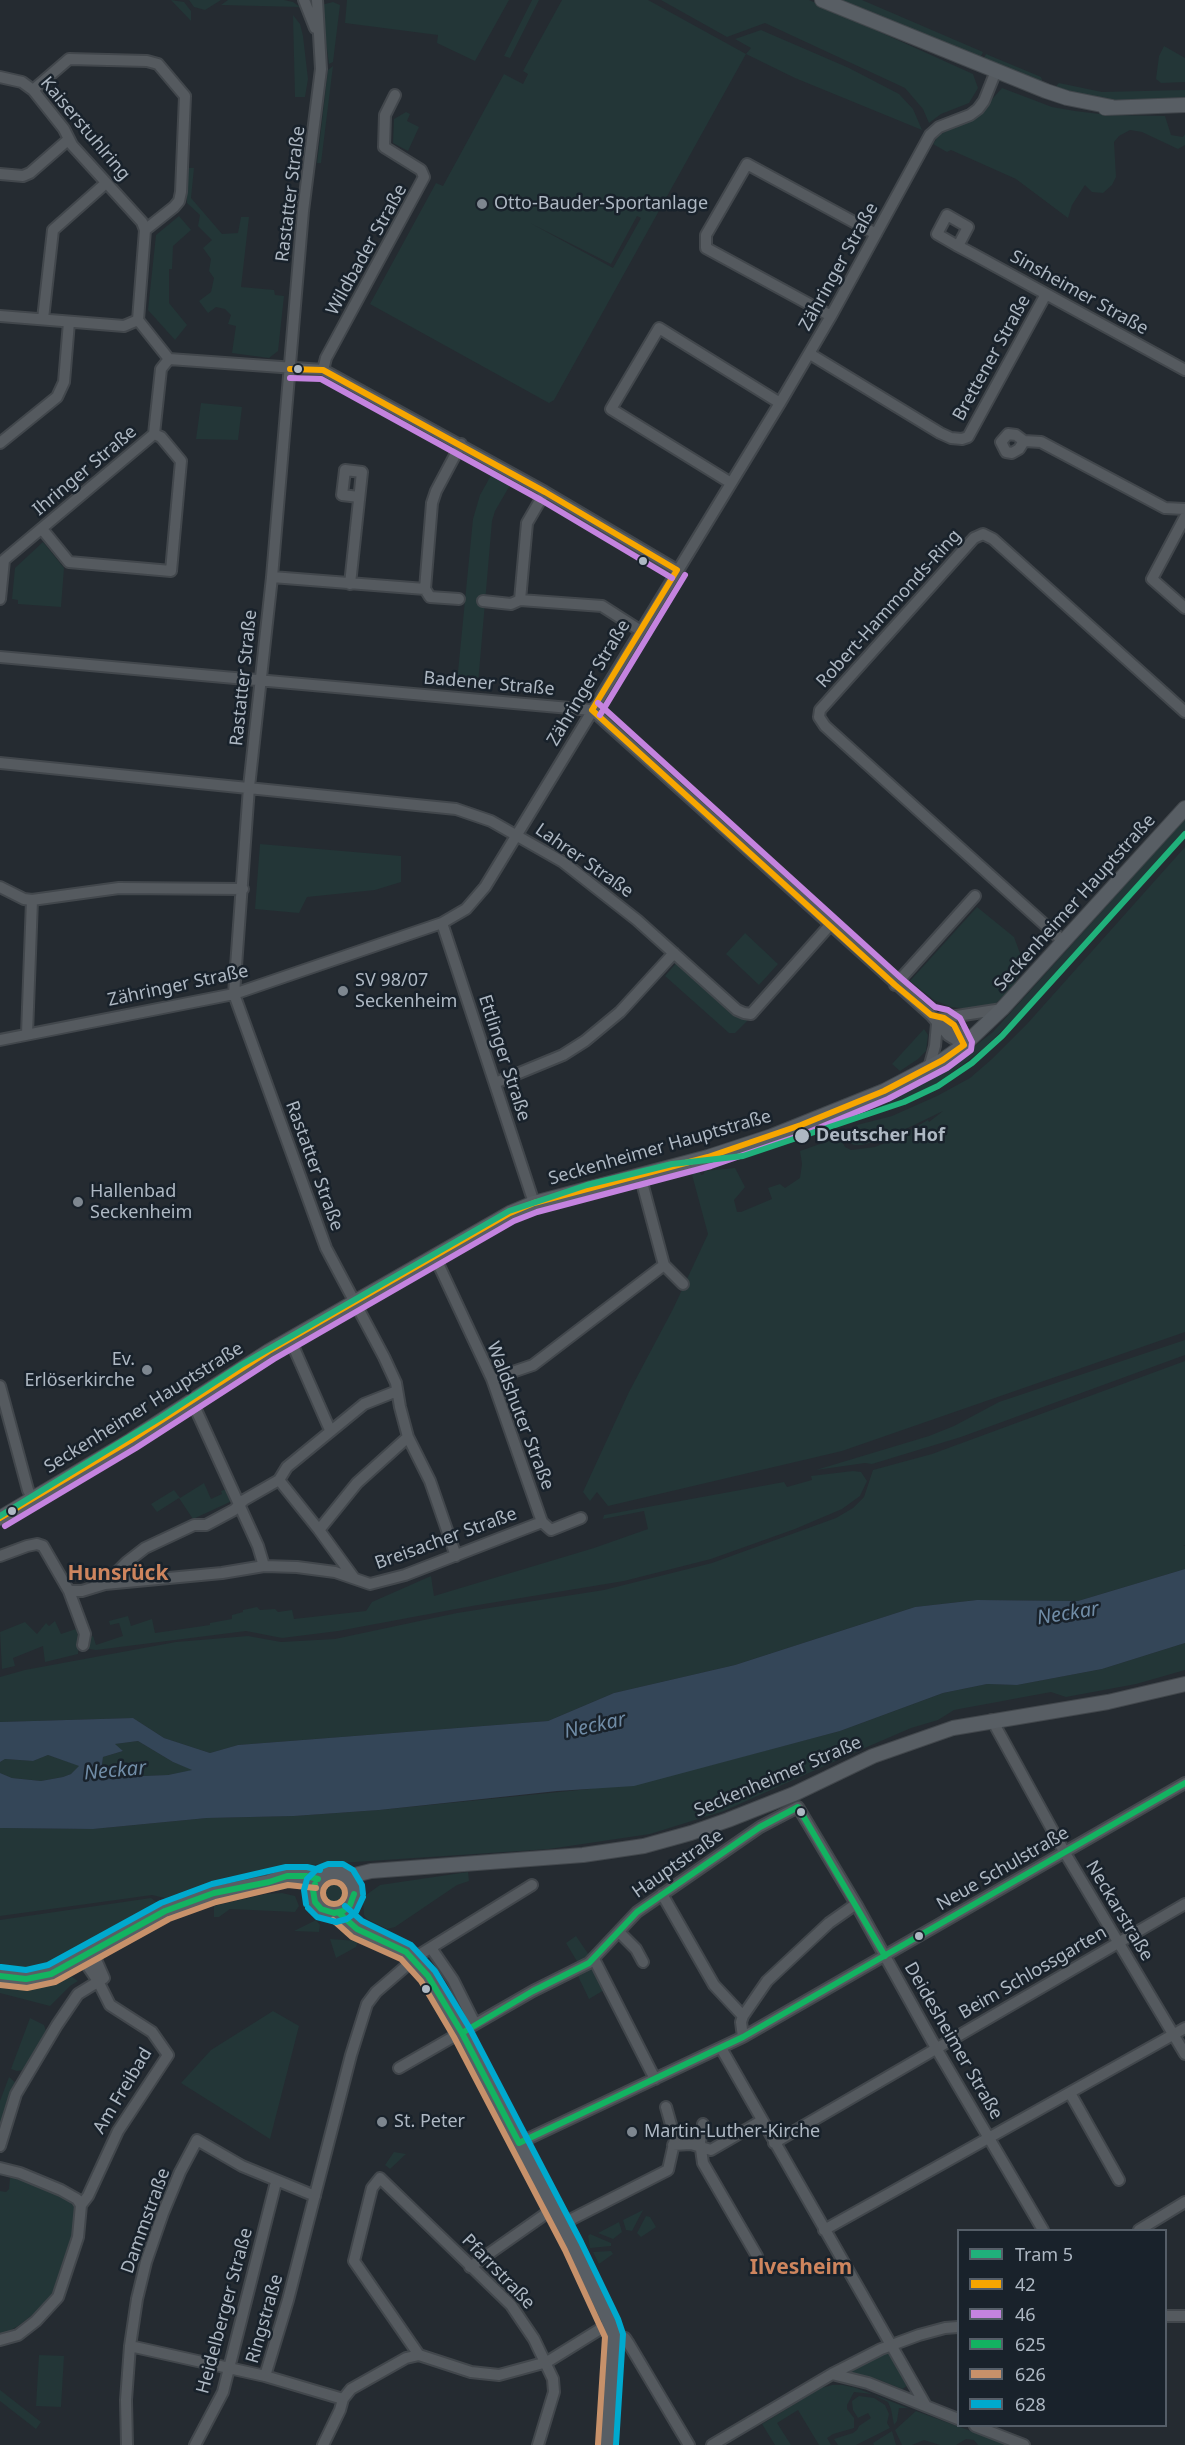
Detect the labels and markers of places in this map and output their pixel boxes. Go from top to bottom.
place label: Otto-Bauder-Sportanlage [494,193,708,215]
marker: Otto-Bauder-Sportanlage [475,197,489,211]
unlabelled marker [292,363,304,375]
unlabelled marker [637,555,649,567]
place label: SV 98/07 Seckenheim [355,970,457,1012]
marker: SV 98/07 Seckenheim [336,984,350,998]
place label: Deutscher Hof [816,1125,945,1147]
marker: Deutscher Hof [793,1127,811,1145]
place label: Hallenbad Seckenheim [90,1181,192,1224]
marker: Hallenbad Seckenheim [71,1195,85,1209]
place label: Ev. Erlöserkirche [25,1349,135,1392]
marker: Ev. Erlöserkirche [140,1363,154,1377]
unlabelled marker [6,1505,18,1517]
unlabelled marker [795,1806,807,1818]
unlabelled marker [913,1930,925,1942]
unlabelled marker [420,1983,432,1995]
place label: St. Peter [394,2111,465,2133]
marker: St. Peter [375,2115,389,2129]
place label: Martin-Luther-Kirche [644,2121,820,2143]
marker: Martin-Luther-Kirche [625,2125,639,2139]

